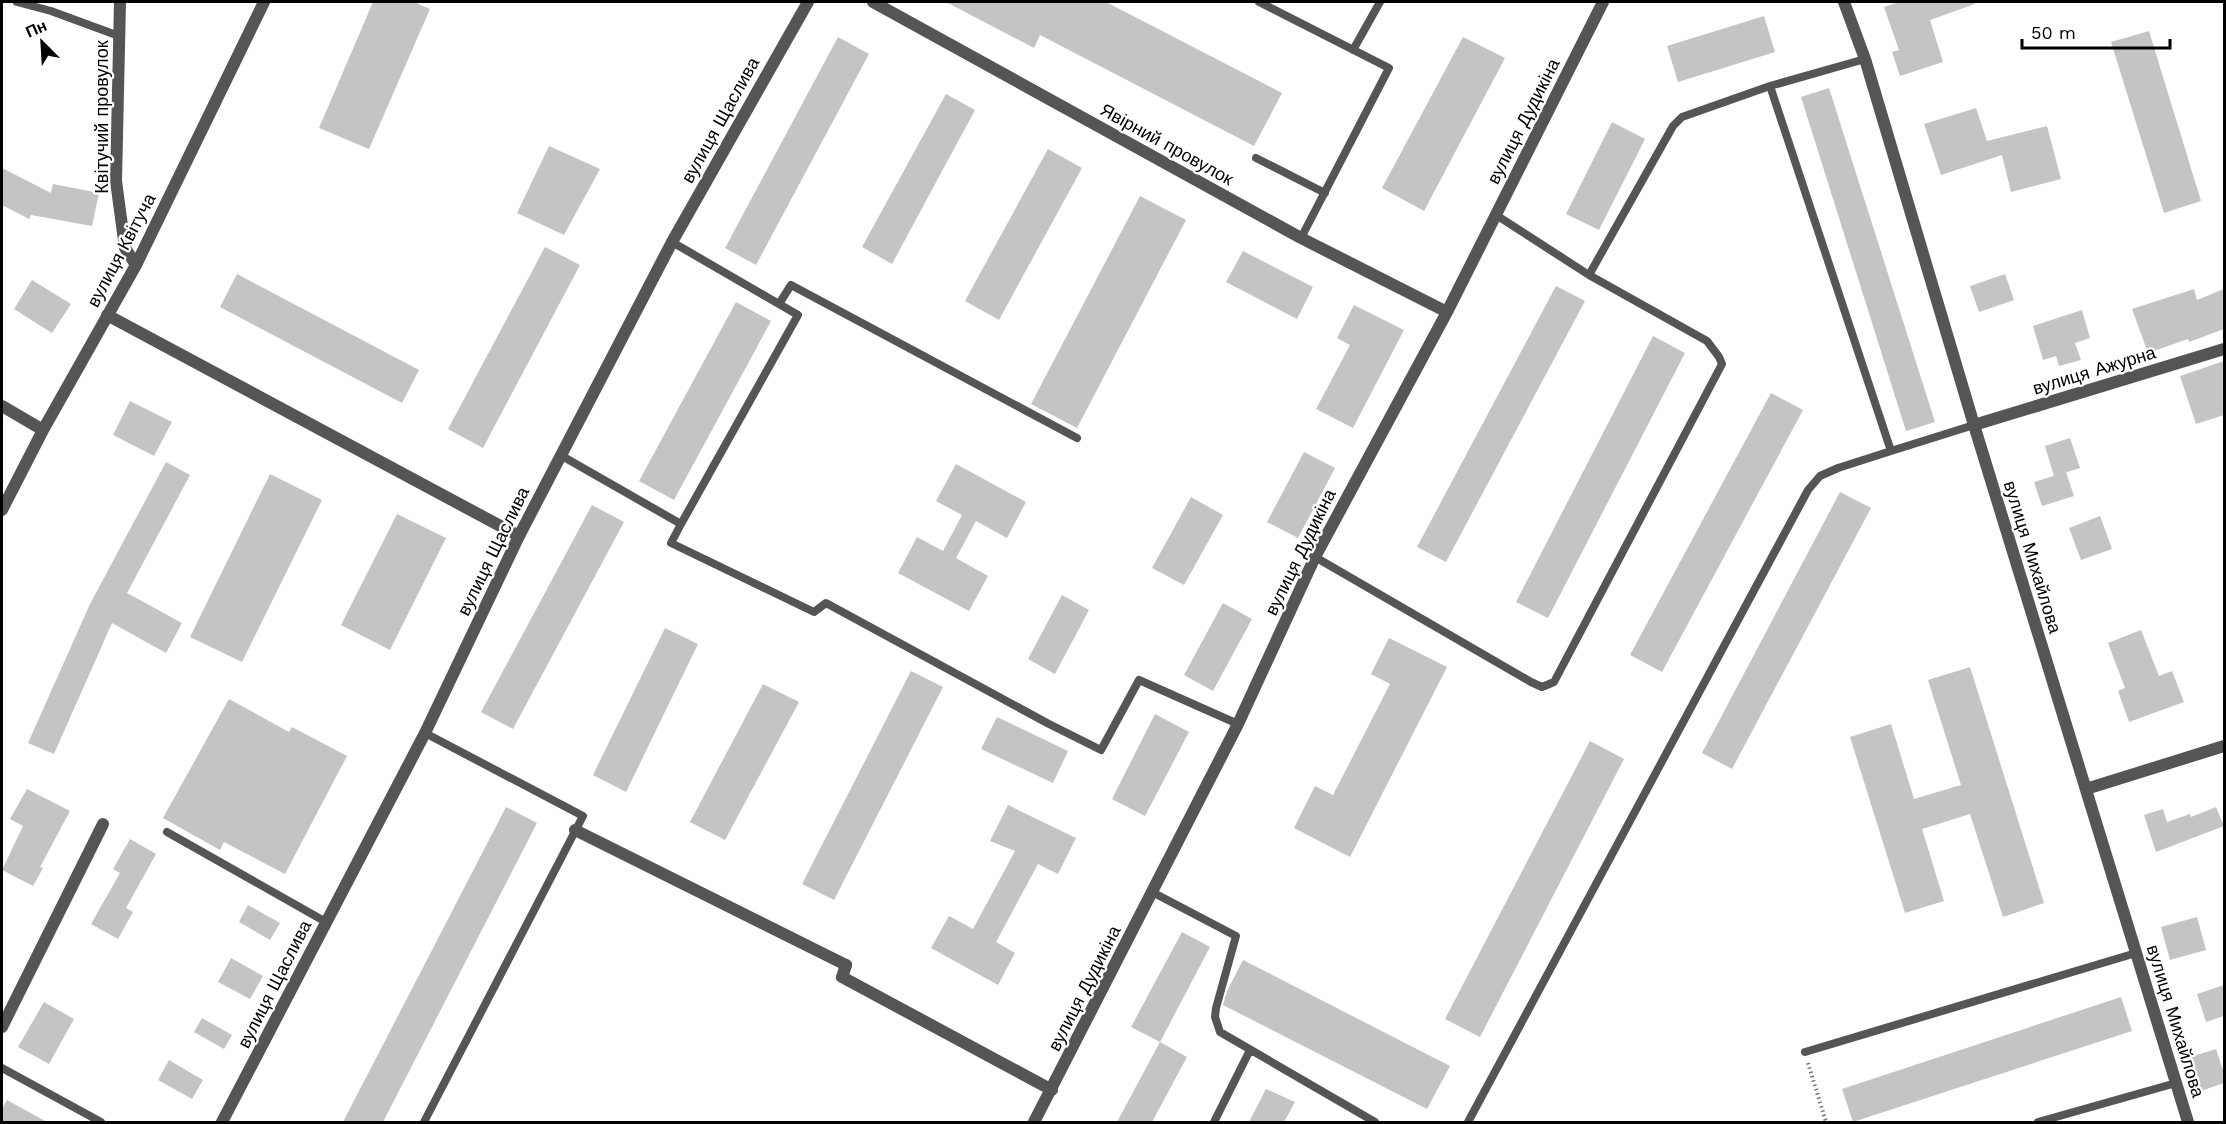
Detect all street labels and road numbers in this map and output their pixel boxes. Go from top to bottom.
street label: Квітучий провулок [91,40,112,194]
street label: вулиця Щаслива [677,53,764,187]
street label: вулиця Дудикіна [1482,54,1564,187]
street label: Явірний провулок [1097,99,1237,189]
street label: вулиця Квітуча [82,189,160,310]
street label: вулиця Ажурна [2030,341,2159,399]
street label: вулиця Михайлова [2000,478,2067,637]
street label: вулиця Щаслива [453,482,534,619]
street label: вулиця Дудикіна [1260,485,1340,619]
street label: вулиця Щаслива [233,916,316,1051]
street label: вулиця Дудикіна [1043,921,1125,1054]
street label: вулиця Михайлова [2143,942,2210,1101]

